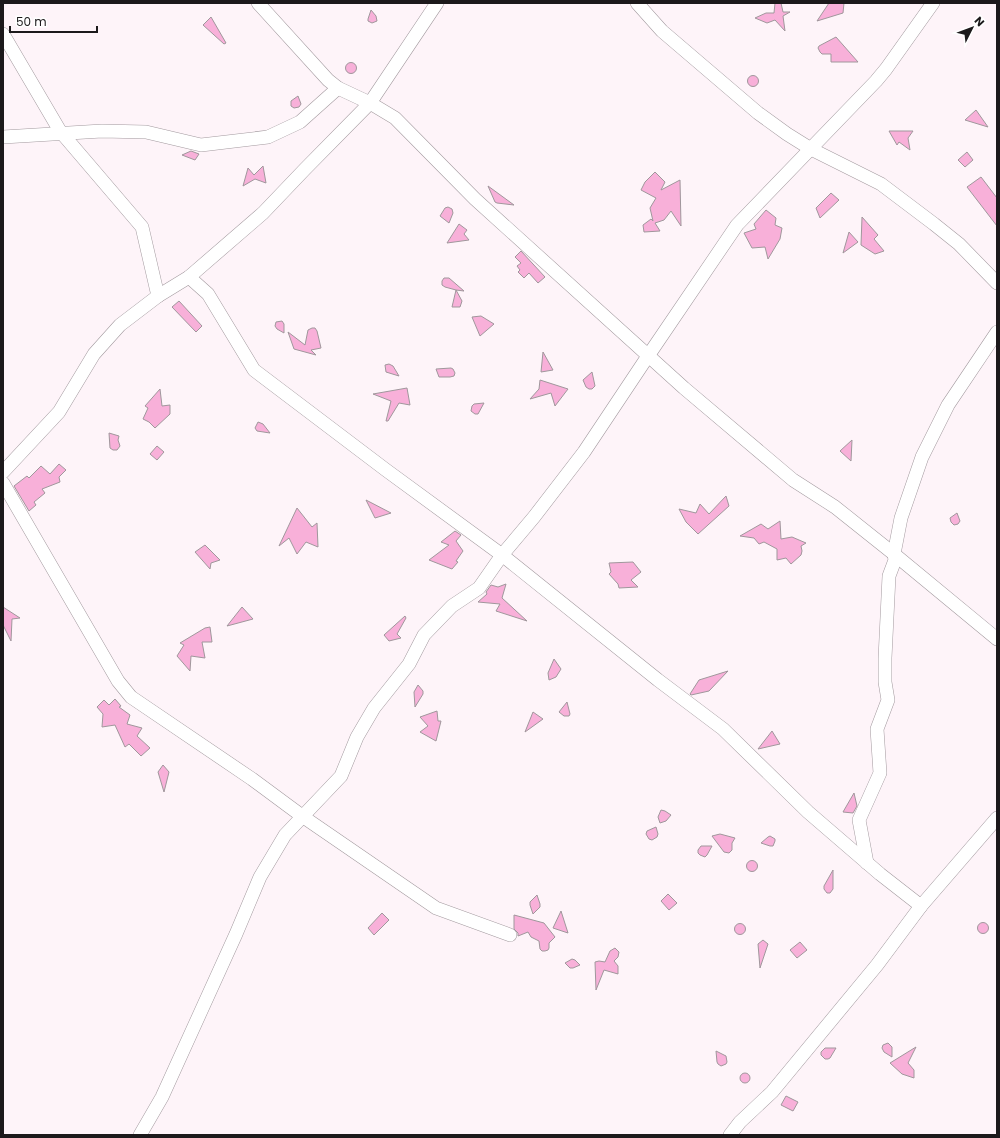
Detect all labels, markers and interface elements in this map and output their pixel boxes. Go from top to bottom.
scale bar [10,8,97,34]
north arrow [952,8,992,48]
text: 50 m [16,13,47,30]
text: N [971,13,988,30]

